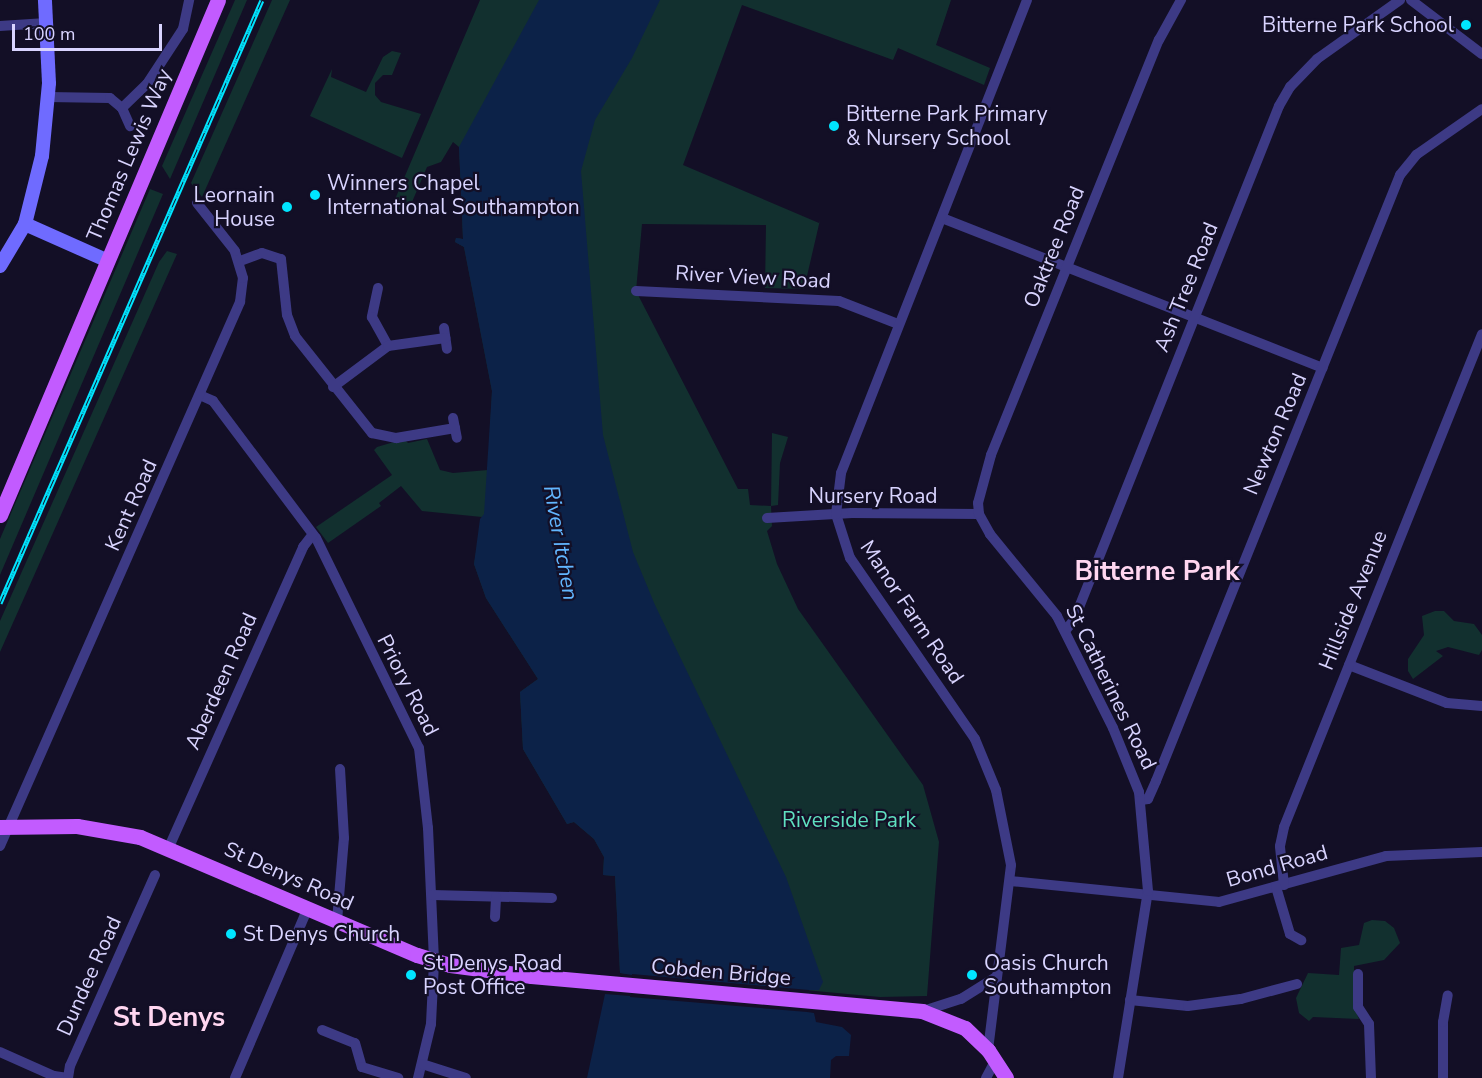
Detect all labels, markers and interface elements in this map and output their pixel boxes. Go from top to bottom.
scale bar [15,12,165,50]
place label: Bitterne Park School [1262,12,1454,38]
marker: Bitterne Park School [1459,18,1473,32]
text: 100 m [23,22,75,46]
street label: Thomas Lewis Way [81,65,177,245]
place label: Bitterne Park Primary & Nursery School [846,101,1047,151]
marker: Bitterne Park Primary & Nursery School [827,119,841,133]
place label: Winners Chapel International Southampton [327,170,580,220]
place label: Leornain House [193,182,275,232]
street label: Oaktree Road [1018,183,1090,311]
marker: Winners Chapel International Southampton [308,188,322,202]
marker: Leornain House [280,200,294,214]
street label: Ash Tree Road [1149,218,1223,356]
street label: River View Road [674,260,832,294]
street label: Newton Road [1238,369,1312,499]
street label: Kent Road [100,455,162,555]
water label: River Itchen [537,483,583,603]
street label: Nursery Road [808,483,938,509]
street label: Hillside Avenue [1314,526,1392,674]
street label: Manor Farm Road [855,535,969,689]
district label: Bitterne Park [1074,556,1240,588]
street label: St Catherines Road [1060,600,1162,774]
street label: Aberdeen Road [180,609,262,753]
street label: Priory Road [372,630,444,740]
park label: Riverside Park [782,807,916,833]
street label: St Denys Road [220,836,358,916]
street label: Bond Road [1223,840,1331,892]
street label: Dundee Road [51,912,127,1040]
place label: St Denys Church [243,921,400,947]
marker: St Denys Church [224,927,238,941]
place label: St Denys Road Post Office [423,950,562,1000]
place label: Oasis Church Southampton [984,950,1112,1000]
street label: Cobden Bridge [650,953,792,991]
marker: St Denys Road Post Office [404,968,418,982]
marker: Oasis Church Southampton [965,968,979,982]
district label: St Denys [113,1002,225,1034]

